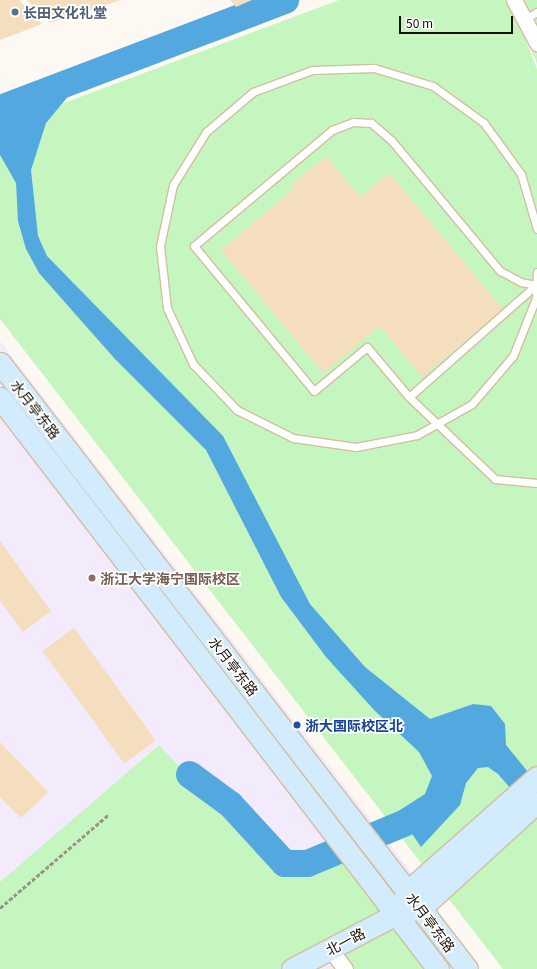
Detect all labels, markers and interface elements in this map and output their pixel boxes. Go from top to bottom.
place label: 长田文化礼堂 [23,4,107,20]
marker: 长田文化礼堂 [10,7,20,17]
scale bar [401,8,515,34]
text: 50 m [406,14,433,31]
street label: 水月亭东路 [8,376,64,442]
place label: 浙江大学海宁国际校区 [100,570,240,586]
marker: 浙江大学海宁国际校区 [87,573,97,583]
street label: 水月亭东路 [206,633,262,699]
place label: 浙大国际校区北 [305,717,403,733]
marker: 浙大国际校区北 [292,720,302,730]
street label: 水月亭东路 [403,889,459,955]
street label: 北一路 [323,924,367,958]

